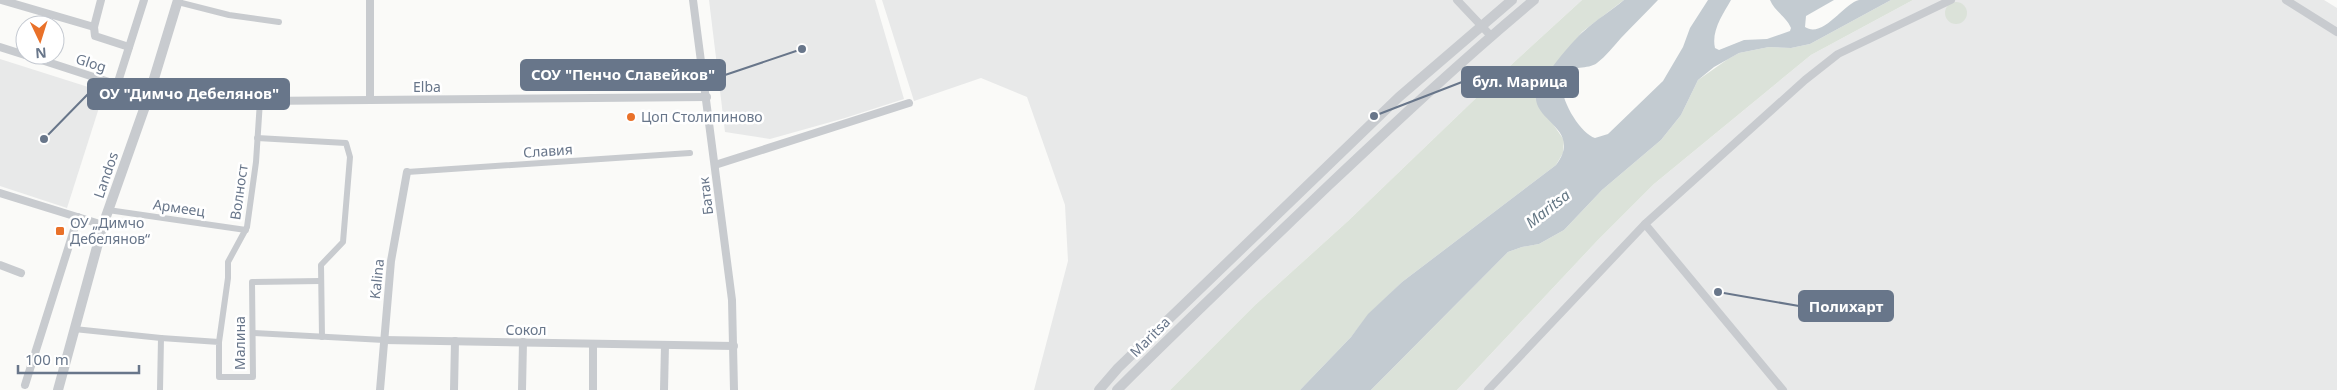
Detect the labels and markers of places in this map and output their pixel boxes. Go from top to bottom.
callout: СОУ "Пенчо Славейков" [521,60,725,90]
callout: бул. Марица [1462,67,1578,97]
callout: ОУ "Димчо Дебелянов" [88,79,289,109]
place label: Цоп Столипиново [641,107,763,126]
marker: Цоп Столипиново [625,111,637,123]
place label: ОУ „Димчо Дебелянов“ [70,213,150,248]
marker: ОУ „Димчо Дебелянов“ [54,225,66,237]
callout: Полихарт [1799,291,1893,321]

